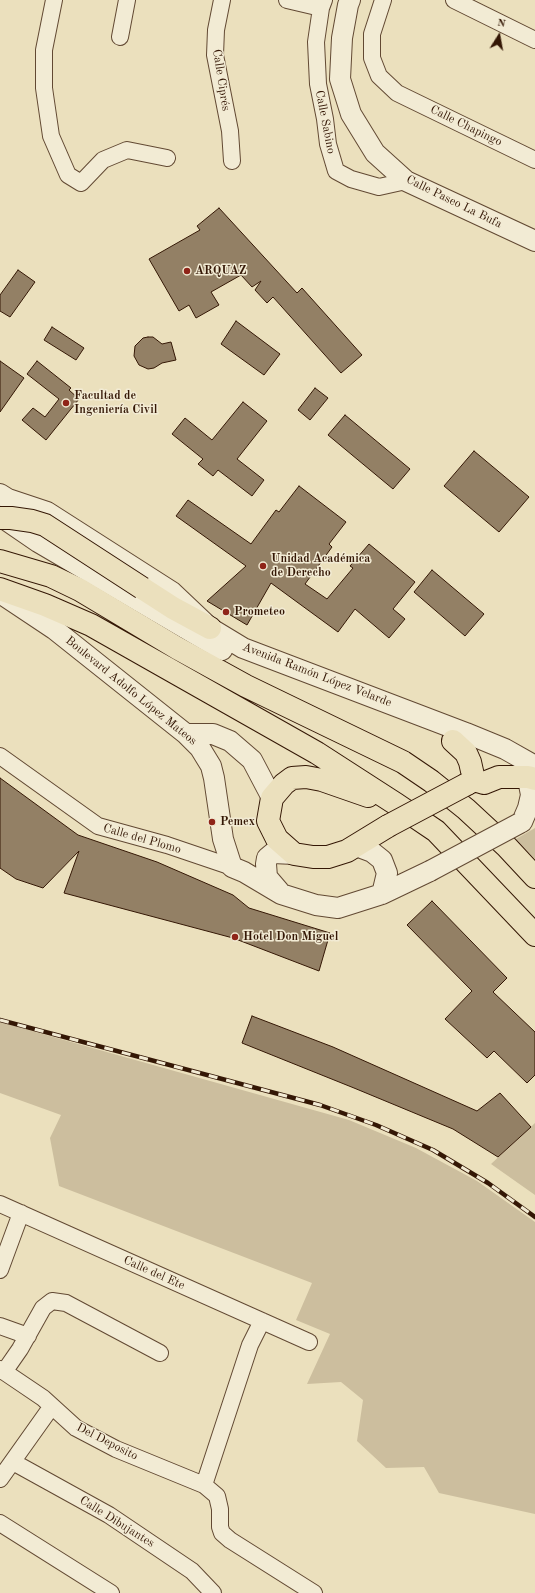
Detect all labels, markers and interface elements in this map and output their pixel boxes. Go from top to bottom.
north arrow [479,16,519,56]
text: N [496,18,507,30]
street label: Calle Ciprés [209,48,233,112]
street label: Calle Sabino [312,89,338,155]
street label: Calle Chapingo [428,102,504,150]
street label: Calle Paseo La Bufa [404,173,504,231]
place label: ARQUAZ [195,264,247,278]
marker: ARQUAZ [182,266,192,276]
place label: Facultad de Ingeniería Civil [74,389,157,417]
marker: Facultad de Ingeniería Civil [61,398,71,408]
place label: Unidad Académica de Derecho [271,552,370,580]
marker: Unidad Académica de Derecho [258,561,268,571]
place label: Prometeo [234,605,285,619]
marker: Prometeo [221,607,231,617]
street label: Boulevard Adolfo López Mateos [62,633,200,749]
street label: Avenida Ramón López Velarde [240,640,394,710]
place label: Pemex [220,815,255,829]
marker: Pemex [207,817,217,827]
street label: Calle del Plomo [101,821,183,857]
place label: Hotel Don Miguel [243,930,338,944]
marker: Hotel Don Miguel [230,932,240,942]
street label: Calle del Ete [121,1253,187,1293]
street label: Del Deposito [74,1420,140,1464]
street label: Calle Dibujantes [77,1493,157,1551]

